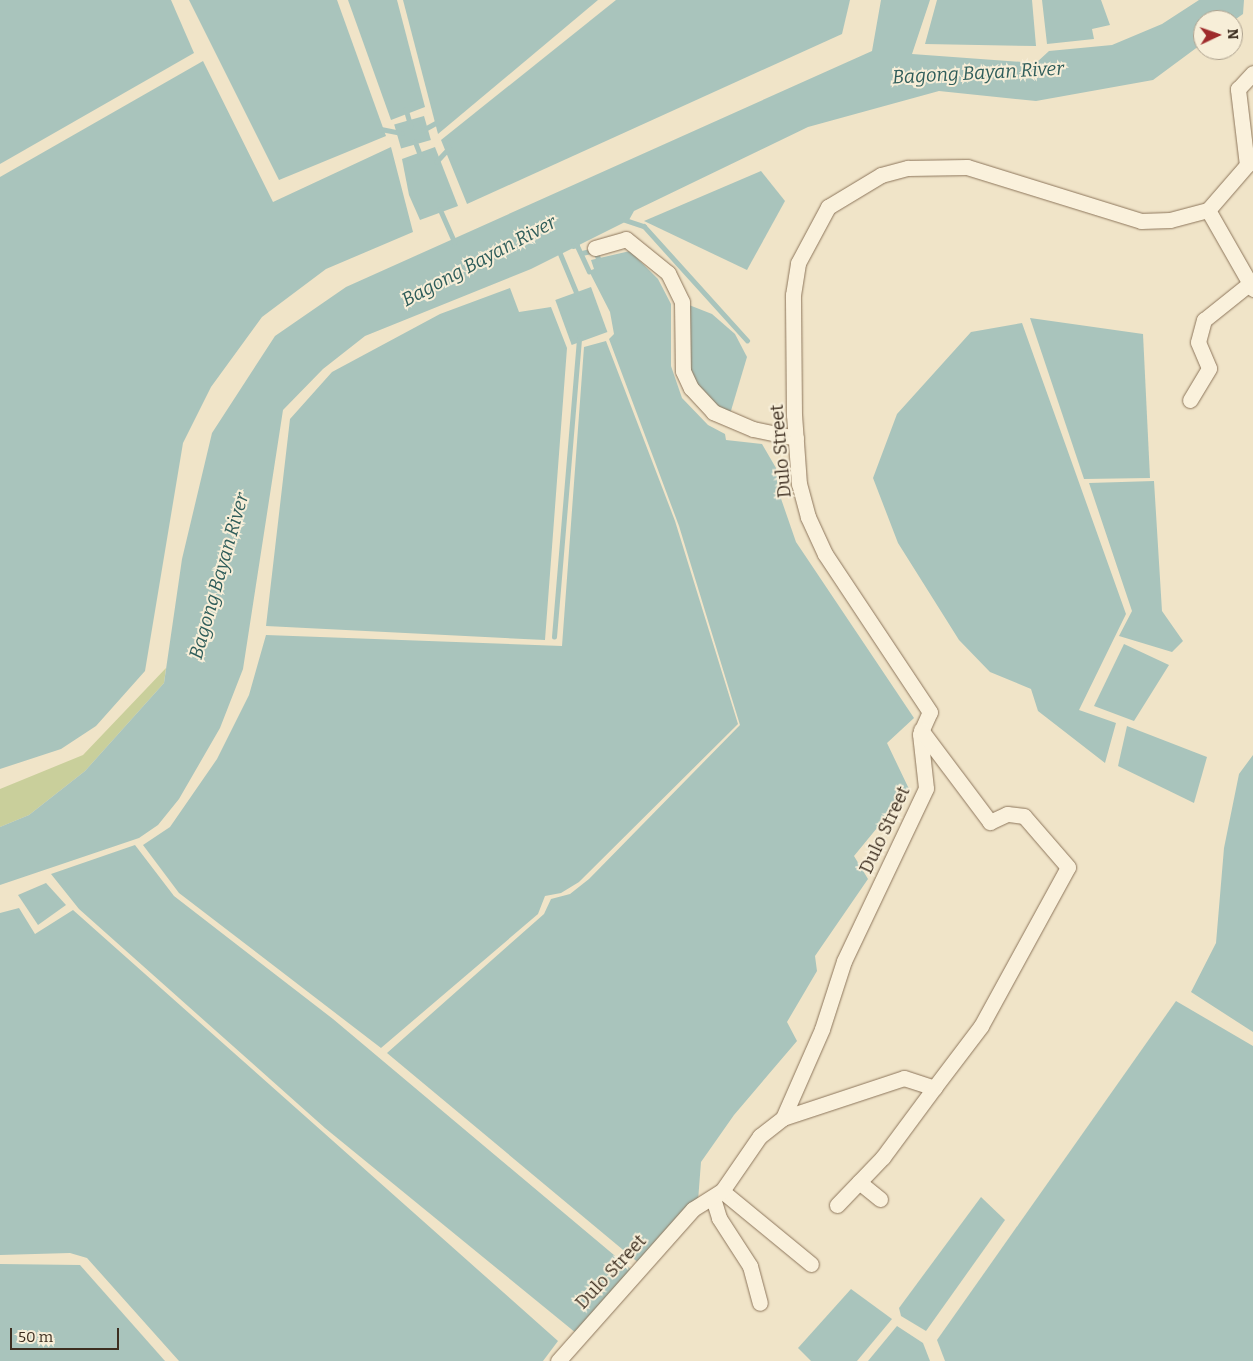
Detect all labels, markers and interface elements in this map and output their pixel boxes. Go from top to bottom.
north arrow [1193,10,1243,60]
text: N [1224,28,1241,40]
water label: Bagong Bayan River [892,57,1064,89]
water label: Bagong Bayan River [398,211,560,311]
street label: Dulo Street [766,403,796,499]
water label: Bagong Bayan River [184,490,254,662]
street label: Dulo Street [855,783,915,877]
street label: Dulo Street [571,1230,651,1314]
scale bar [12,1318,121,1350]
text: 50 m [18,1328,53,1346]

